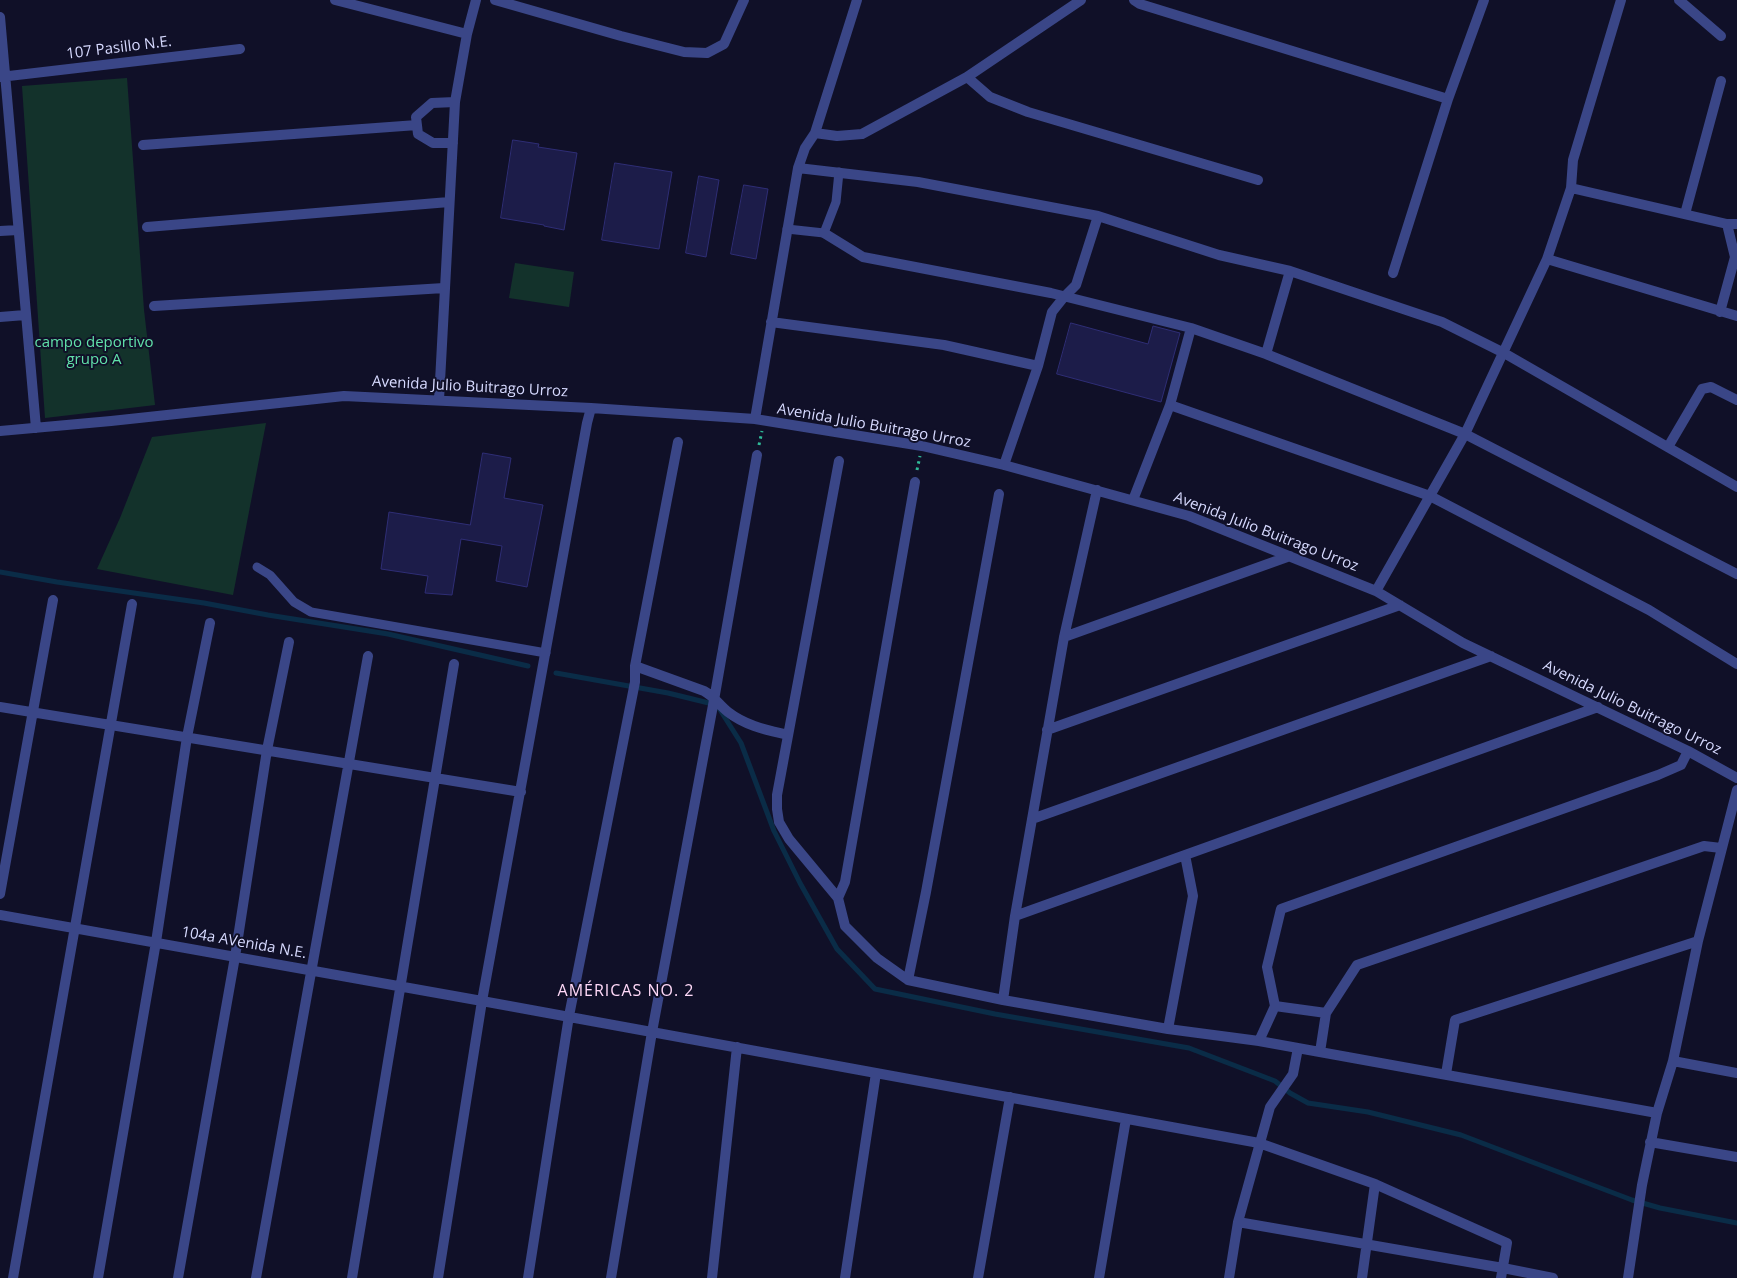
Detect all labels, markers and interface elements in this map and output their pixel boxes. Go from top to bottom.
street label: 107 Pasillo N.E. [65,33,173,63]
park label: campo deportivo grupo A [34,334,154,369]
street label: Avenida Julio Buitrago Urroz [372,373,568,401]
street label: Avenida Julio Buitrago Urroz [776,400,972,452]
street label: Avenida Julio Buitrago Urroz [1171,488,1361,576]
street label: Avenida Julio Buitrago Urroz [1540,657,1724,759]
street label: 104a AVenida N.E. [180,923,308,963]
district label: AMÉRICAS NO. 2 [556,981,696,1001]

